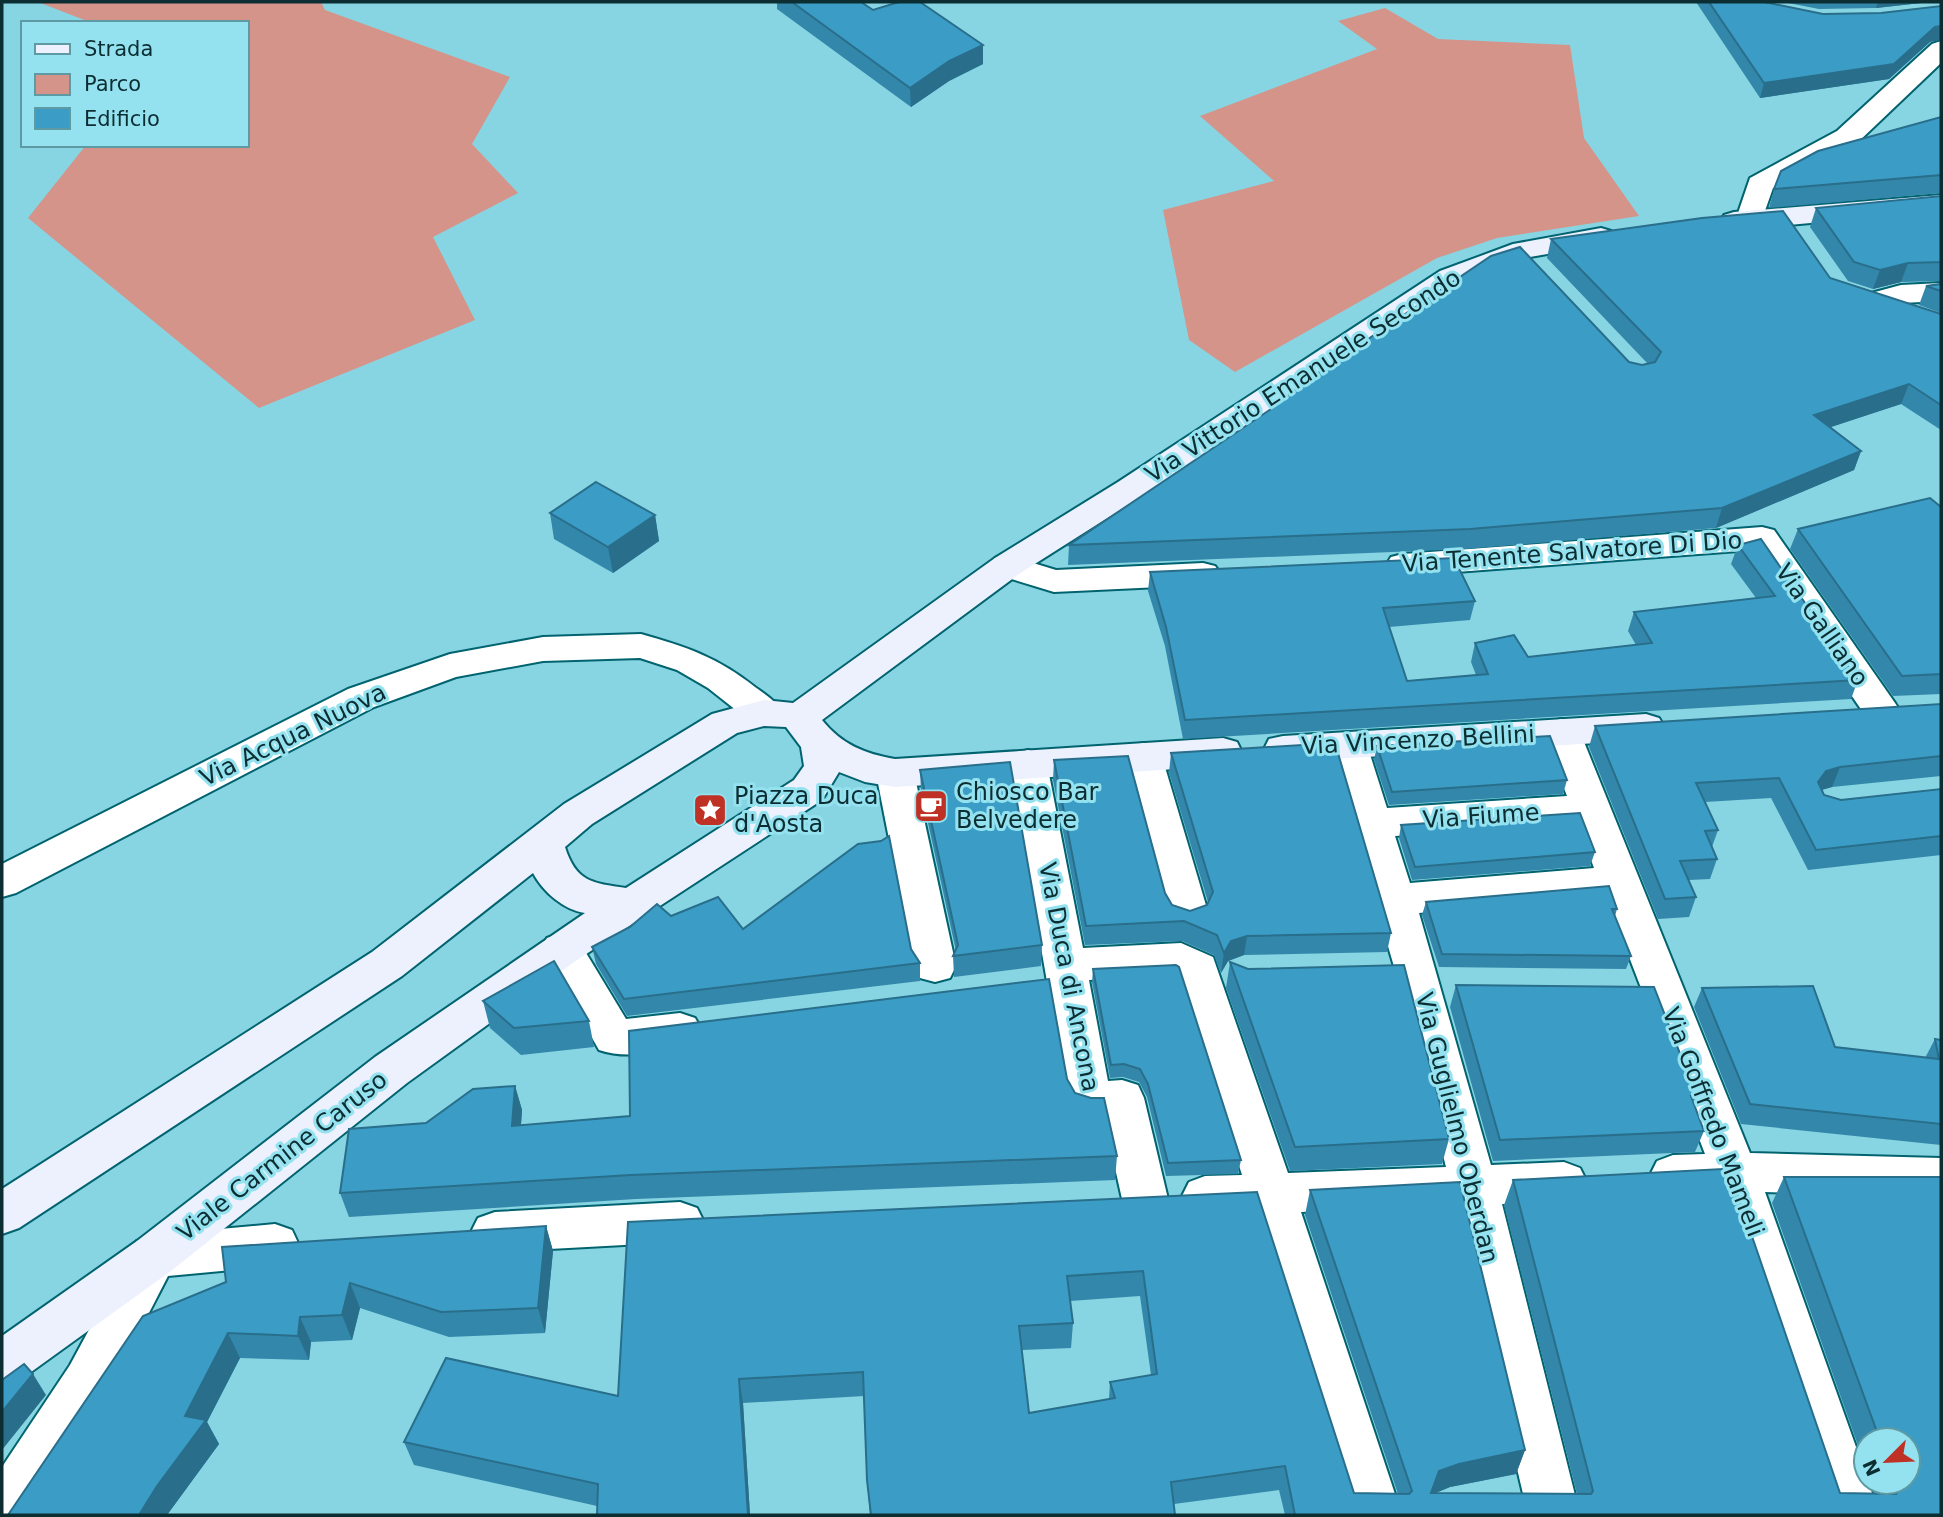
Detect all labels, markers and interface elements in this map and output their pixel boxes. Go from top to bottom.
legend [21,21,248,147]
text: Strada [84,37,153,61]
text: Parco [84,72,141,96]
text: Edificio [84,107,160,131]
street label: Via Vittorio Emanuele Secondo [1140,263,1466,489]
street label: Via Tenente Salvatore Di Dio [1401,526,1743,578]
street label: Via Galliano [1770,558,1874,692]
street label: Via Acqua Nuova [195,678,391,792]
street label: Via Vincenzo Bellini [1300,720,1536,760]
place label: Chiosco Bar Belvedere [956,778,1099,834]
place label: Piazza Duca d'Aosta [734,782,878,838]
cafe icon: Chiosco Bar Belvedere [912,787,950,825]
place icon: Piazza Duca d'Aosta [691,791,729,829]
street label: Via Fiume [1422,798,1540,834]
street label: Via Duca di Ancona [1033,860,1105,1094]
street label: Via Guglielmo Oberdan [1410,990,1504,1266]
street label: Via Goffredo Mameli [1656,1003,1770,1241]
street label: Viale Carmine Caruso [171,1065,393,1247]
north arrow [1852,1426,1922,1496]
text: N [1858,1456,1885,1480]

